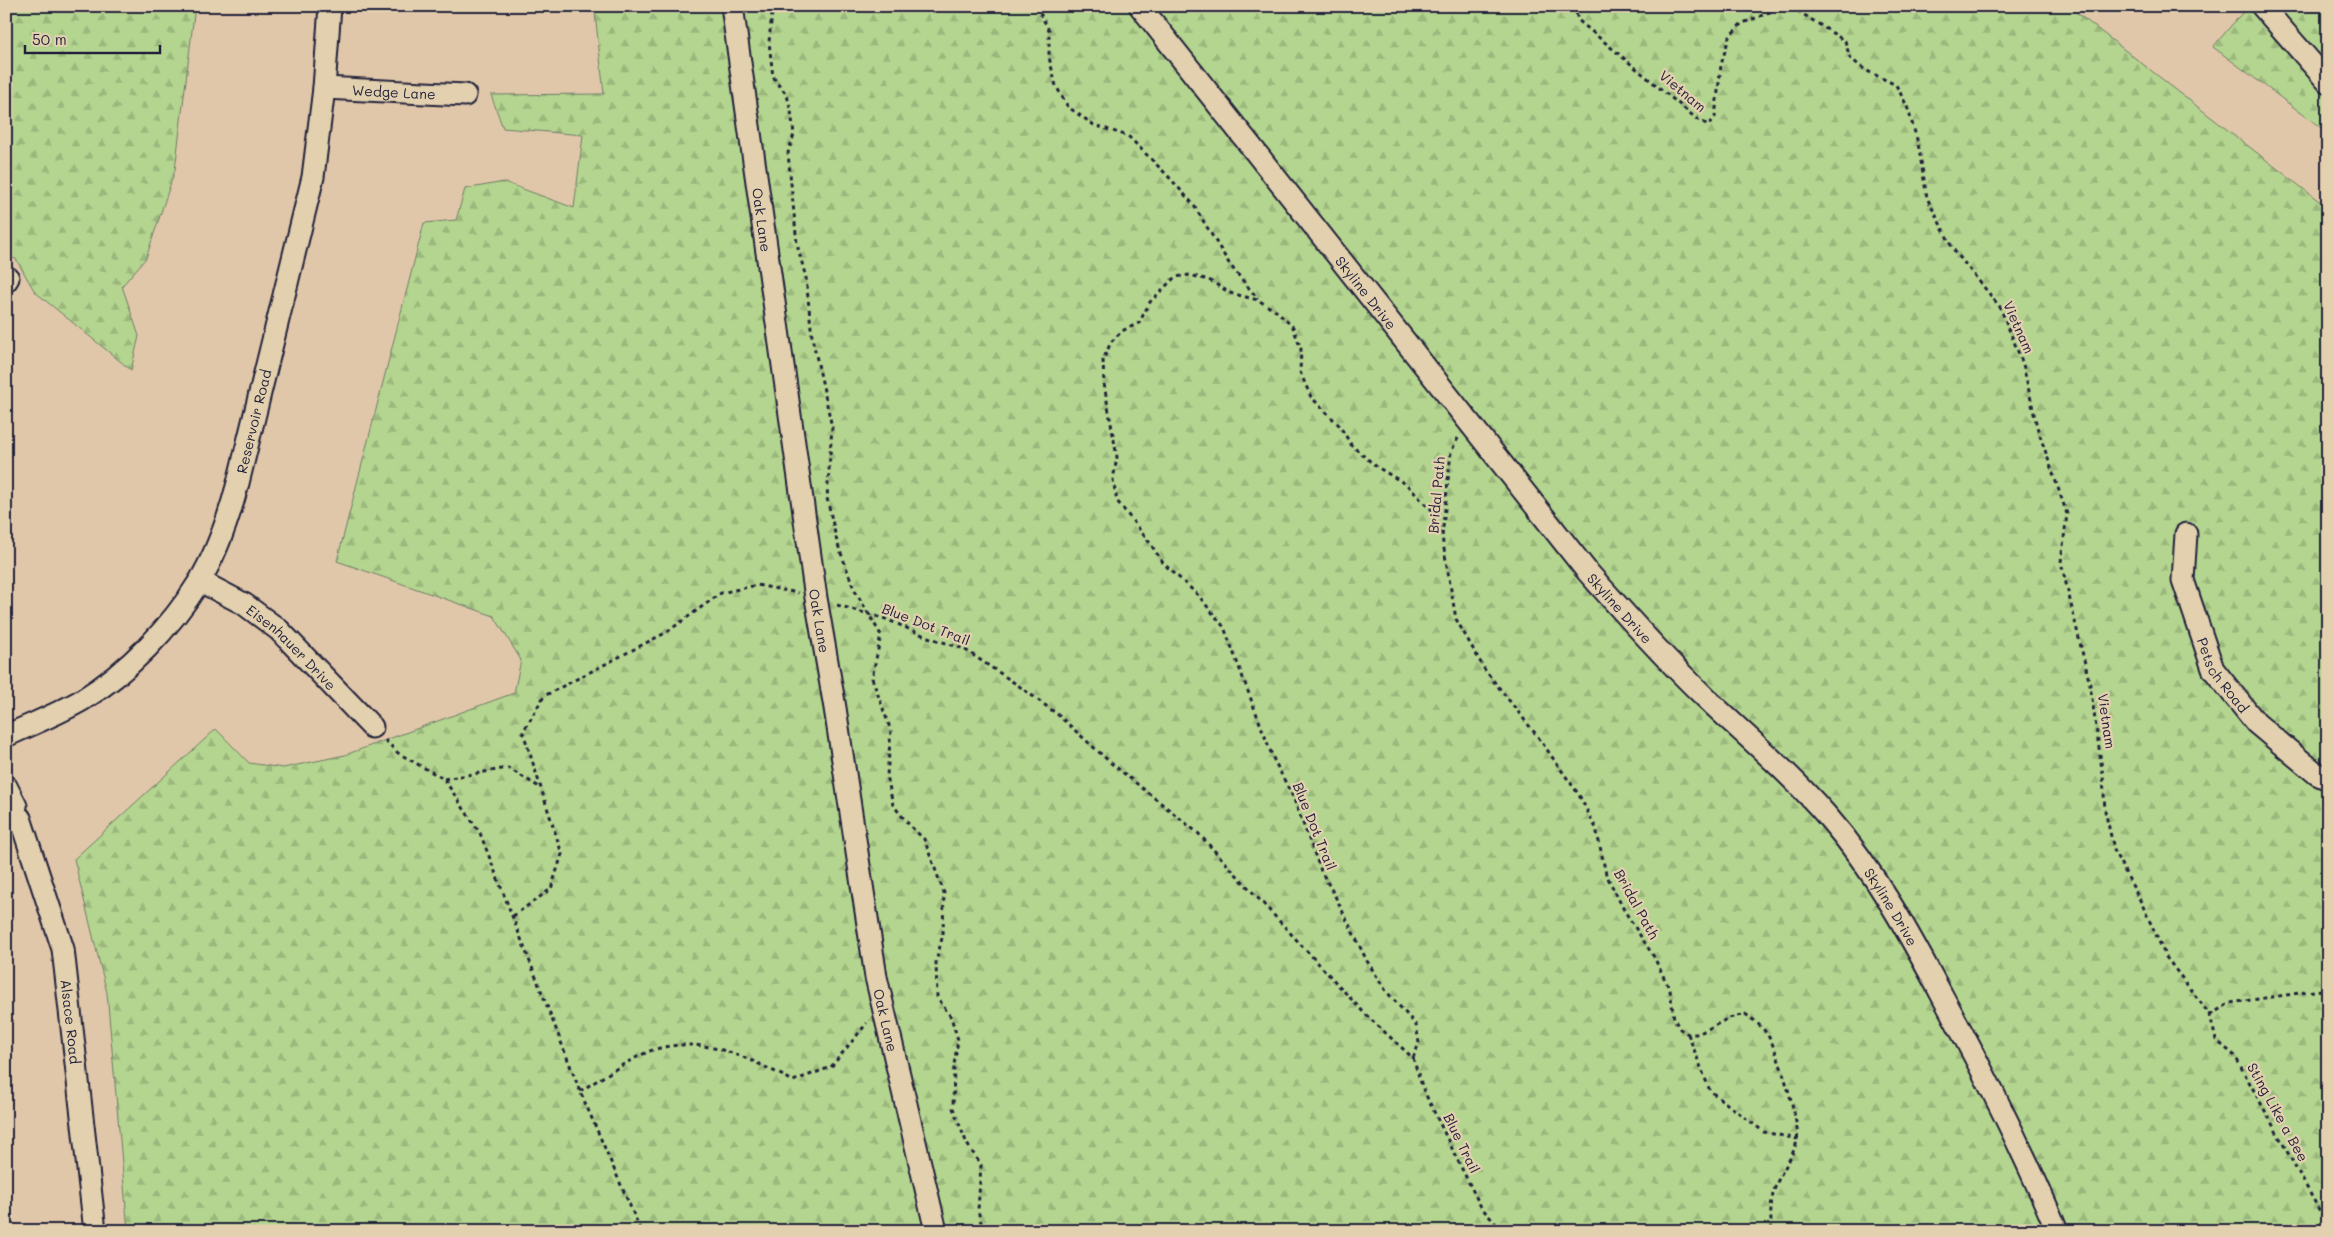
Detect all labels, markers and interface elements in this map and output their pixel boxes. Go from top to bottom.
scale bar [25,22,160,54]
text: 50 m [32,29,67,49]
street label: Vietnam [1656,66,1710,116]
street label: Wedge Lane [352,80,436,103]
street label: Oak Lane [748,187,776,253]
street label: Skyline Drive [1332,252,1401,333]
street label: Vietnam [1999,298,2039,356]
street label: Reservoir Road [231,367,275,475]
street label: Bridal Path [1423,456,1449,534]
street label: Skyline Drive [1583,569,1657,647]
street label: Oak Lane [805,588,835,654]
street label: Blue Dot Trail [879,598,973,650]
street label: Eisenhauer Drive [243,600,341,694]
street label: Petsch Road [2193,635,2253,716]
street label: Vietnam [2094,692,2120,750]
street label: Blue Dot Trail [1289,779,1341,873]
street label: Skyline Drive [1860,864,1923,949]
street label: Bridal Path [1610,866,1664,942]
street label: Alsace Road [57,978,85,1065]
street label: Oak Lane [870,987,903,1054]
street label: Sting Like a Bee [2243,1059,2313,1165]
street label: Blue Trail [1439,1110,1485,1176]

